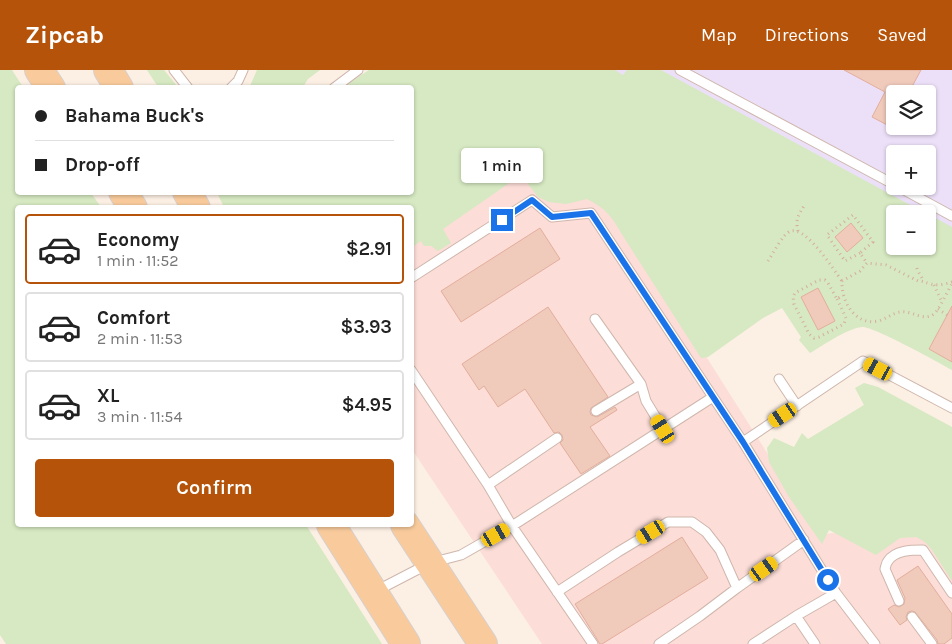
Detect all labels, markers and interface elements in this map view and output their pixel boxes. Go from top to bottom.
text: Zipcab [25,21,104,49]
text: Map [701,24,737,46]
text: Directions [765,24,849,46]
text: Saved [877,24,927,46]
map controls [886,85,936,255]
button: layers [886,85,936,135]
text: Bahama Buck's [65,105,204,127]
button: + [886,145,936,195]
callout: 1 min [461,148,543,182]
text: Drop-off [65,154,140,176]
text: 1 min [482,156,522,175]
button: − [886,205,936,255]
route end [491,209,513,231]
icon: car [37,227,82,272]
text: Economy [97,229,179,251]
text: $2.91 [346,238,392,260]
text: 1 min · 11:52 [97,251,179,270]
icon: car [37,305,82,350]
text: Comfort [97,307,171,329]
text: $3.93 [341,316,392,338]
text: 2 min · 11:53 [97,329,183,348]
car [861,355,894,383]
icon: car [37,383,82,428]
text: XL [97,385,119,407]
text: $4.95 [342,394,392,416]
car [766,400,799,430]
text: 3 min · 11:54 [97,407,182,426]
car [648,412,677,446]
button: Confirm [35,459,394,517]
car [634,518,667,546]
car [479,521,512,549]
car [747,554,780,584]
route start [817,569,839,591]

